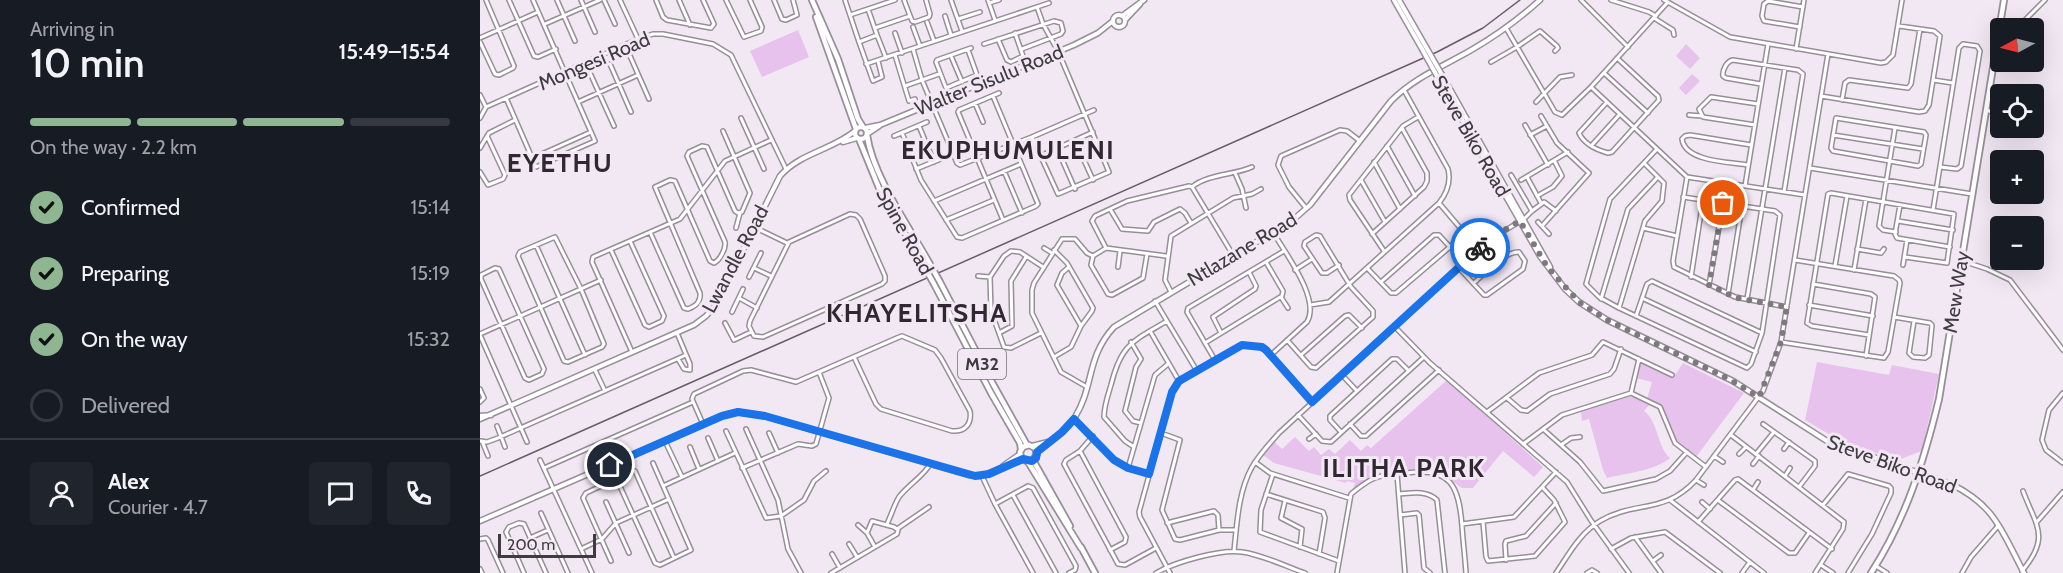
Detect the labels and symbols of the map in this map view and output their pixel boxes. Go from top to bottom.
north arrow [1990,18,2044,72]
street label: Mongesi Road [535,27,653,95]
street label: Walter Sisulu Road [911,39,1067,121]
street label: Steve Biko Road [1427,71,1515,201]
district label: EKUPHUMULENI [901,134,1115,166]
district label: EYETHU [507,147,613,179]
pin [1697,177,1748,228]
street label: Spine Road [871,183,939,279]
street label: Lwandle Road [697,201,773,317]
street label: Ntlazane Road [1183,207,1301,291]
courier [1450,218,1510,278]
street label: Mew Way [1938,249,1974,335]
district label: KHAYELITSHA [826,297,1008,329]
road number: M32 [958,349,1006,379]
street label: Steve Biko Road [1824,429,1960,499]
pin [584,439,635,490]
district label: ILITHA PARK [1323,452,1485,484]
scale bar [498,531,596,558]

